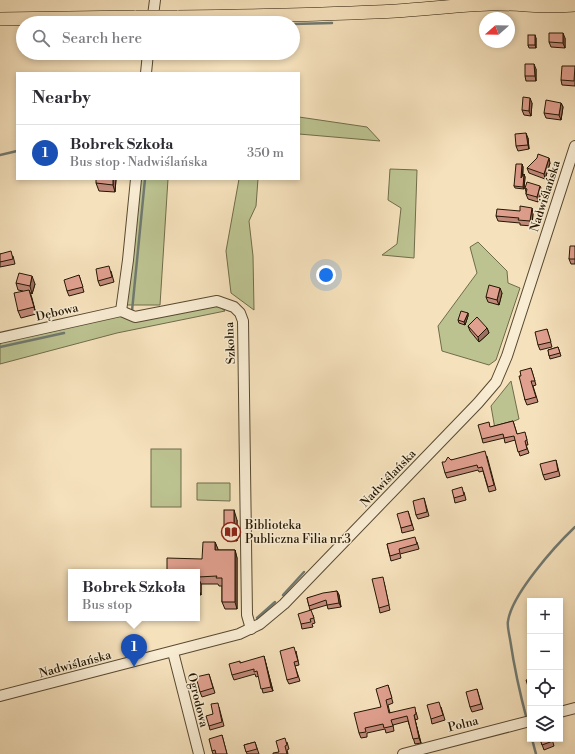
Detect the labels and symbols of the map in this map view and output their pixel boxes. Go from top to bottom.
north arrow [479,12,515,48]
street label: Nadwiślańska [527,158,564,234]
your location [316,265,336,285]
street label: Dębowa [34,300,81,325]
street label: Szkolna [222,321,239,364]
street label: Nadwiślańska [357,446,420,510]
place label: Biblioteka Publiczna Filia nr.3 [244,518,351,547]
library icon: Biblioteka Publiczna Filia nr.3 [220,521,242,543]
pin: 1 [121,634,147,667]
street label: Nadwiślańska [37,647,114,681]
street label: Ogrodowa [184,671,212,730]
street label: Polna [446,713,481,736]

